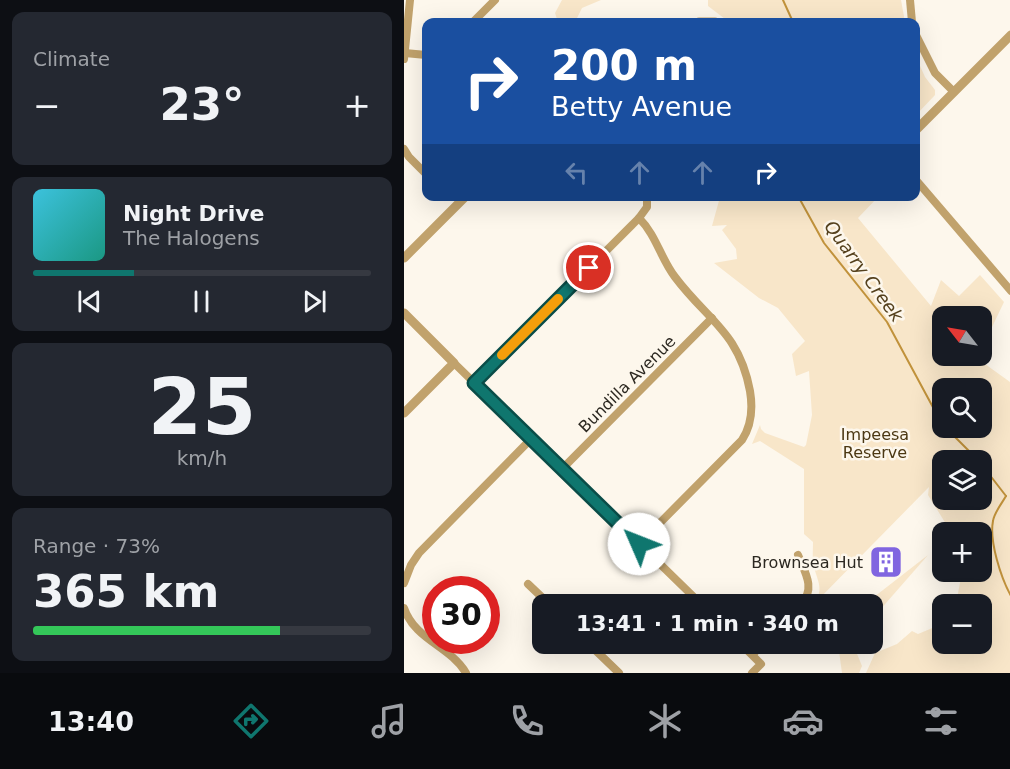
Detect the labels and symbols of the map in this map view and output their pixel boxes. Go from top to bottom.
water label: Quarry Creek [820,216,909,327]
pin [563,242,614,293]
north arrow [932,306,992,366]
street label: Bundilla Avenue [575,332,679,436]
park label: Impeesa Reserve [841,425,909,462]
position arrow [607,512,671,576]
building icon: Brownsea Hut [868,544,904,580]
place label: Brownsea Hut [751,553,863,572]
speed limit sign: 30 [422,576,500,654]

